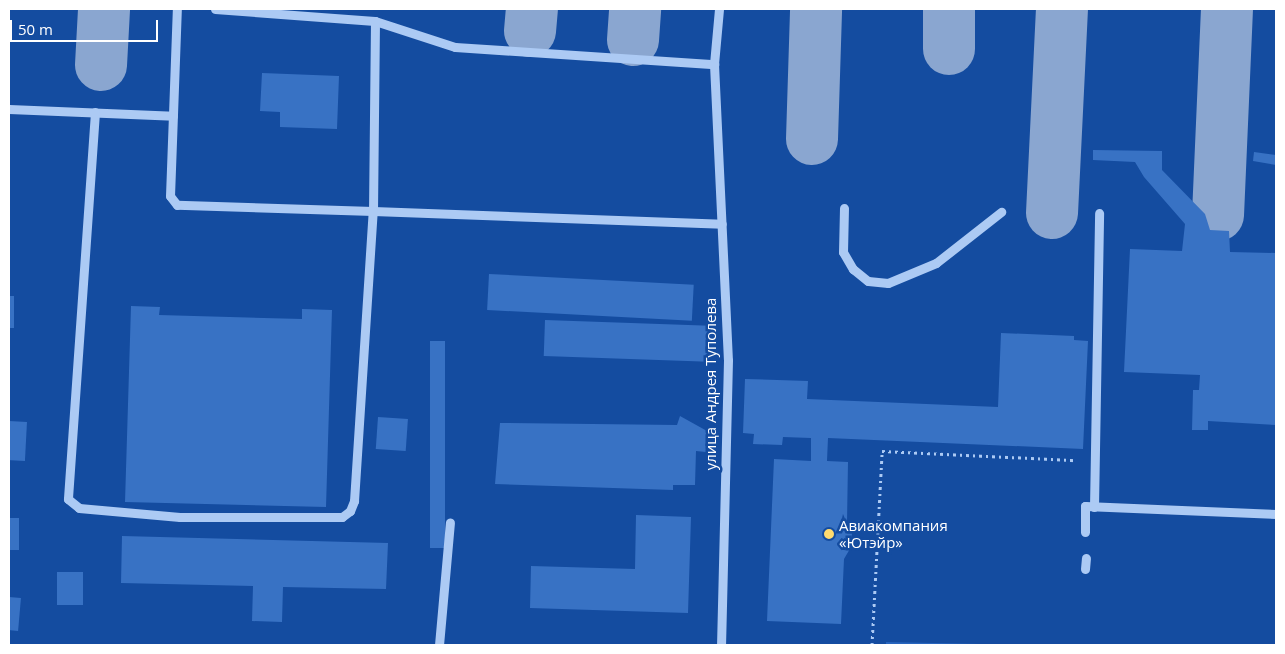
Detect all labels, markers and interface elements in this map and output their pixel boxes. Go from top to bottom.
scale bar [12,10,160,42]
text: 50 m [18,19,53,39]
street label: улица Андрея Туполева [702,298,720,470]
place label: Авиакомпания «Ютэйр» [839,516,948,551]
marker: Авиакомпания «Ютэйр» [823,528,835,540]

